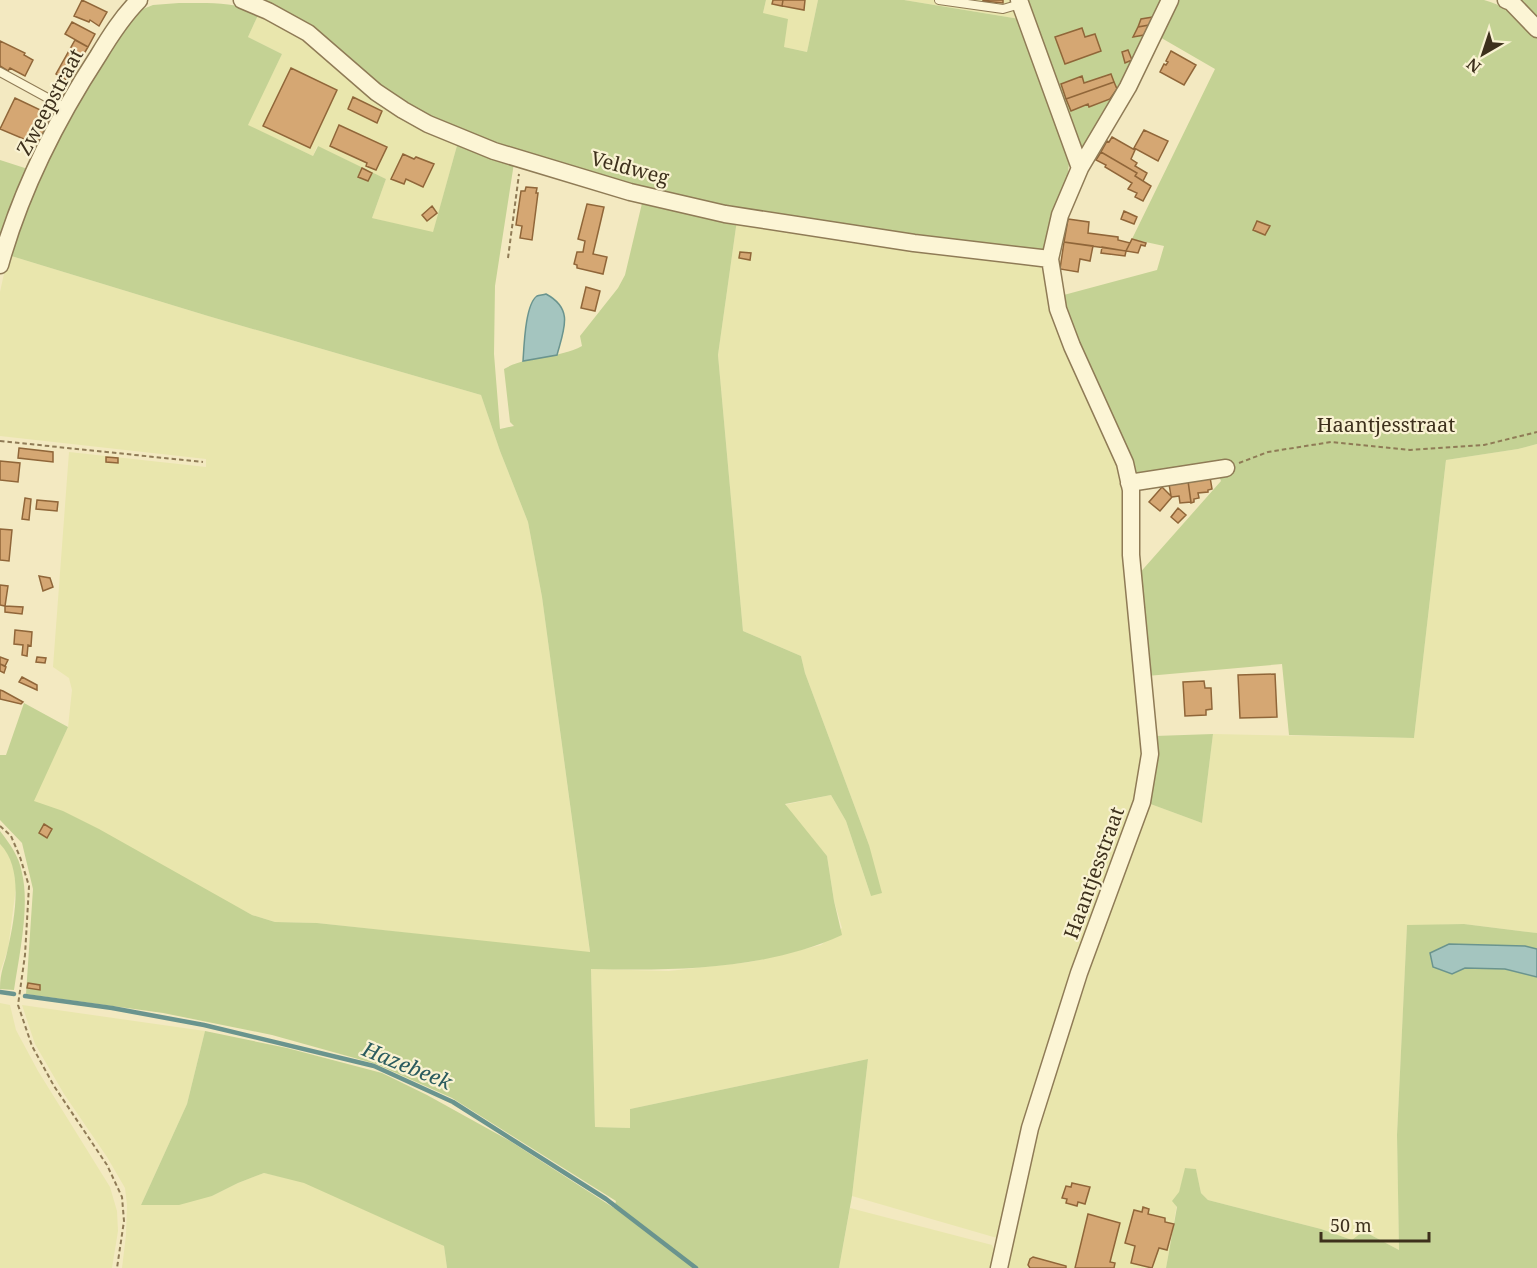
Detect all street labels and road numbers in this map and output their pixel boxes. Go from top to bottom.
street label: Zweepstraat [10,44,89,160]
street label: Veldweg [588,144,673,191]
street label: Haantjesstraat [1317,411,1455,438]
street label: Haantjesstraat [1057,803,1130,943]

